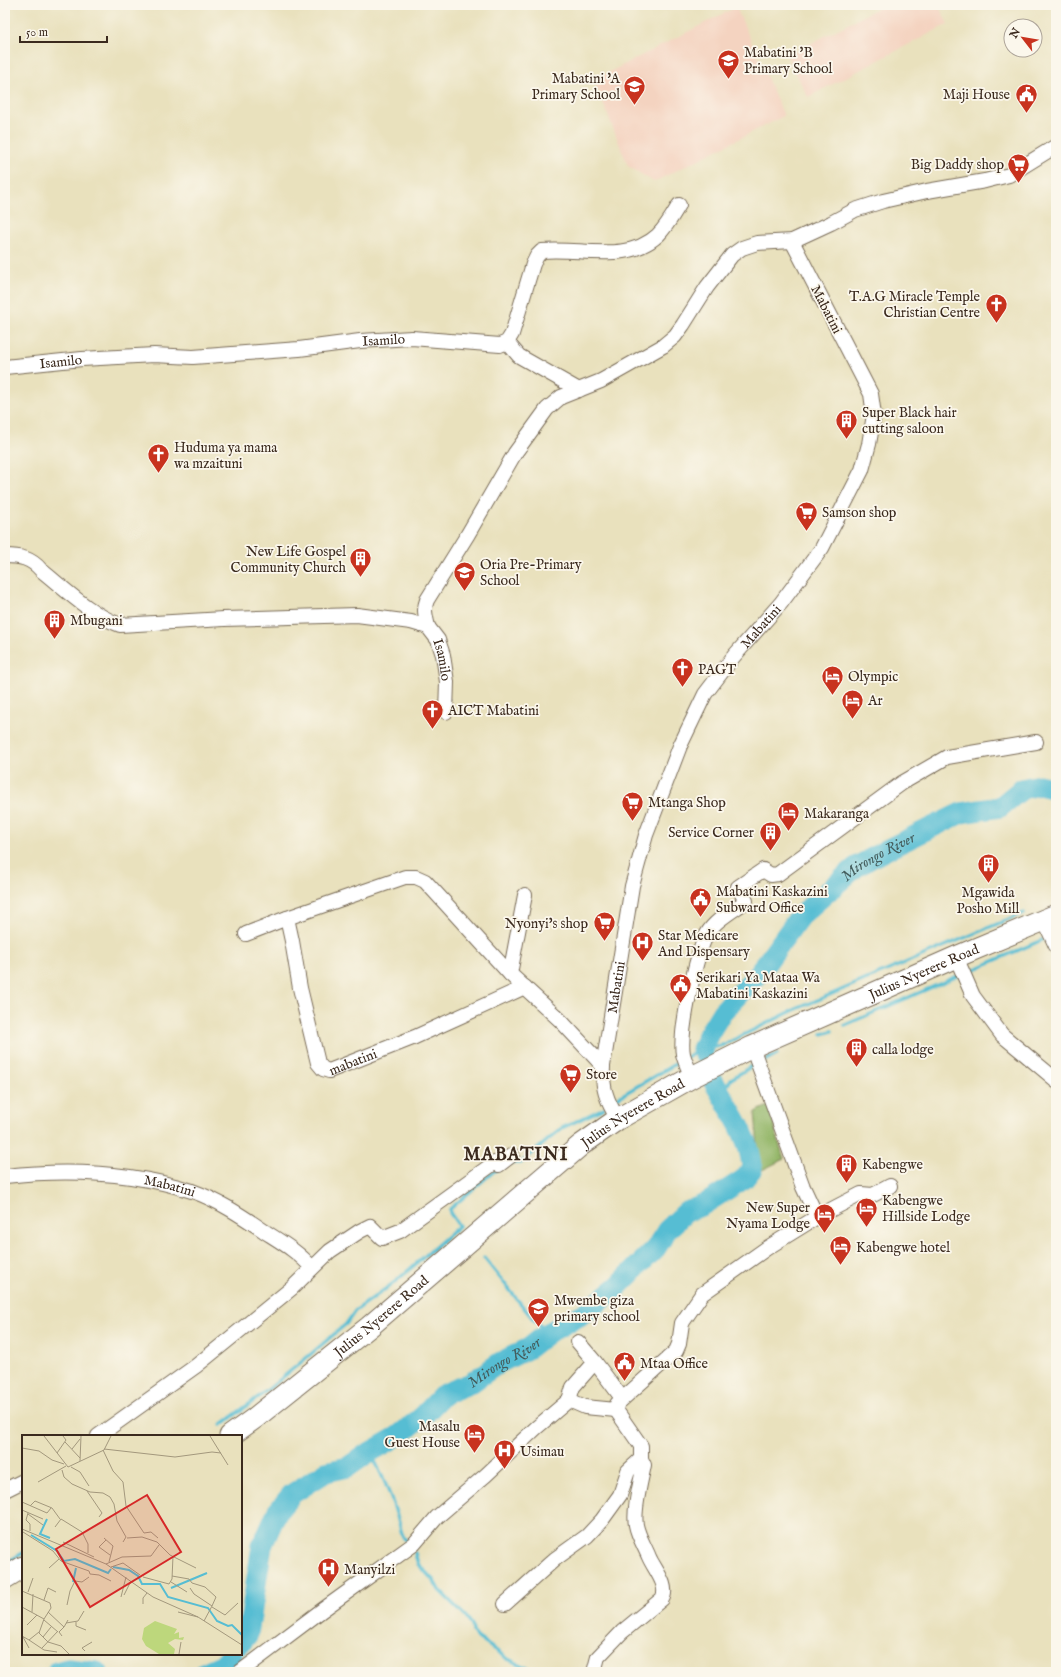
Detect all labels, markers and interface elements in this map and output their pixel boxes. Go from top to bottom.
scale bar [20,18,107,44]
north arrow [1003,18,1043,58]
text: 50 m [26,25,48,40]
text: N [1006,25,1024,42]
place label: Mabatini 'B Primary School [744,44,833,78]
school or university icon: Mabatini 'B Primary School [715,47,741,80]
place label: Mabatini 'A Primary School [532,70,621,104]
school or university icon: Mabatini 'A Primary School [622,73,648,106]
public building icon: Maji House [1013,81,1039,114]
place label: Maji House [943,86,1011,104]
supermarket icon: Big Daddy shop [1006,151,1032,184]
place label: Big Daddy shop [911,156,1004,174]
street label: Mabatini [806,282,846,337]
place label: T.A.G Miracle Temple Christian Centre [849,288,981,322]
church icon: T.A.G Miracle Temple Christian Centre [983,291,1009,324]
street label: Isamilo [362,330,406,351]
street label: Isamilo [39,351,84,373]
place label: Super Black hair cutting saloon [862,404,957,438]
building icon: Super Black hair cutting saloon [834,407,860,440]
place label: Huduma ya mama wa mzaituni [174,439,278,473]
church icon: Huduma ya mama wa mzaituni [146,442,172,475]
supermarket icon: Samson shop [793,499,819,532]
place label: Samson shop [822,504,897,522]
place label: New Life Gospel Community Church [231,543,347,577]
building icon: New Life Gospel Community Church [348,546,374,579]
place label: Oria Pre-Primary School [480,556,582,590]
school or university icon: Oria Pre-Primary School [451,559,477,592]
street label: Mabatini [737,601,786,652]
building icon: Mbugani [41,607,67,640]
place label: Mbugani [70,612,123,630]
street label: Isamilo [428,636,455,683]
church icon: PAGT [670,656,696,689]
place label: PAGT [698,661,737,679]
hotel icon: Olympic [819,663,845,696]
place label: Olympic [848,668,898,686]
hotel icon: Ar [840,687,866,720]
place label: Ar [867,692,883,710]
church icon: AICT Mabatini [419,697,445,730]
place label: AICT Mabatini [447,702,539,720]
supermarket icon: Mtanga Shop [619,789,645,822]
place label: Mtanga Shop [648,794,726,812]
hotel icon: Makaranga [776,800,802,833]
place label: Makaranga [804,805,870,823]
building icon: Service Corner [757,819,783,852]
place label: Service Corner [668,824,754,842]
water label: Mirongo River [837,828,919,886]
building icon: Mgawida Posho Mill [975,851,1001,884]
place label: Mabatini Kaskazini Subward Office [716,883,828,917]
place label: Mgawida Posho Mill [957,884,1020,918]
public building icon: Mabatini Kaskazini Subward Office [688,886,714,919]
supermarket icon: Nyonyi's shop [591,910,617,943]
place label: Nyonyi's shop [505,915,588,933]
place label: Star Medicare And Dispensary [657,927,750,961]
hospital icon: Star Medicare And Dispensary [629,930,655,963]
street label: Julius Nyerere Road [864,940,982,1005]
street label: Mabatini [604,960,630,1015]
place label: Serikari Ya Mataa Wa Mabatini Kaskazini [696,969,821,1003]
public building icon: Serikari Ya Mataa Wa Mabatini Kaskazini [667,972,693,1005]
building icon: calla lodge [843,1036,869,1069]
place label: calla lodge [872,1041,934,1059]
street label: mabatini [326,1045,380,1080]
supermarket icon: Store [557,1061,583,1094]
place label: Store [586,1066,618,1084]
street label: Julius Nyerere Road [576,1075,688,1153]
district label: MABATINI [464,1144,568,1167]
building icon: Kabengwe [834,1151,860,1184]
place label: Kabengwe [862,1156,923,1174]
street label: Mabatini [142,1171,198,1202]
place label: Kabengwe Hillside Lodge [882,1192,971,1226]
hotel icon: Kabengwe Hillside Lodge [853,1195,879,1228]
place label: New Super Nyama Lodge [726,1199,811,1233]
hotel icon: New Super Nyama Lodge [812,1202,838,1235]
hotel icon: Kabengwe hotel [827,1234,853,1267]
place label: Kabengwe hotel [856,1239,950,1257]
street label: Julius Nyerere Road [329,1271,433,1363]
place label: Mwembe giza primary school [554,1292,640,1326]
school or university icon: Mwembe giza primary school [526,1295,552,1328]
water label: Mirongo River [464,1333,546,1392]
public building icon: Mtaa Office [611,1350,637,1383]
place label: Mtaa Office [640,1355,709,1373]
place label: Masalu Guest House [385,1418,461,1452]
hotel icon: Masalu Guest House [462,1421,488,1454]
inset map [22,1435,242,1655]
hospital icon: Usimau [491,1438,517,1471]
place label: Usimau [520,1443,564,1461]
hospital icon: Manyilzi [315,1556,341,1589]
place label: Manyilzi [344,1561,396,1579]

